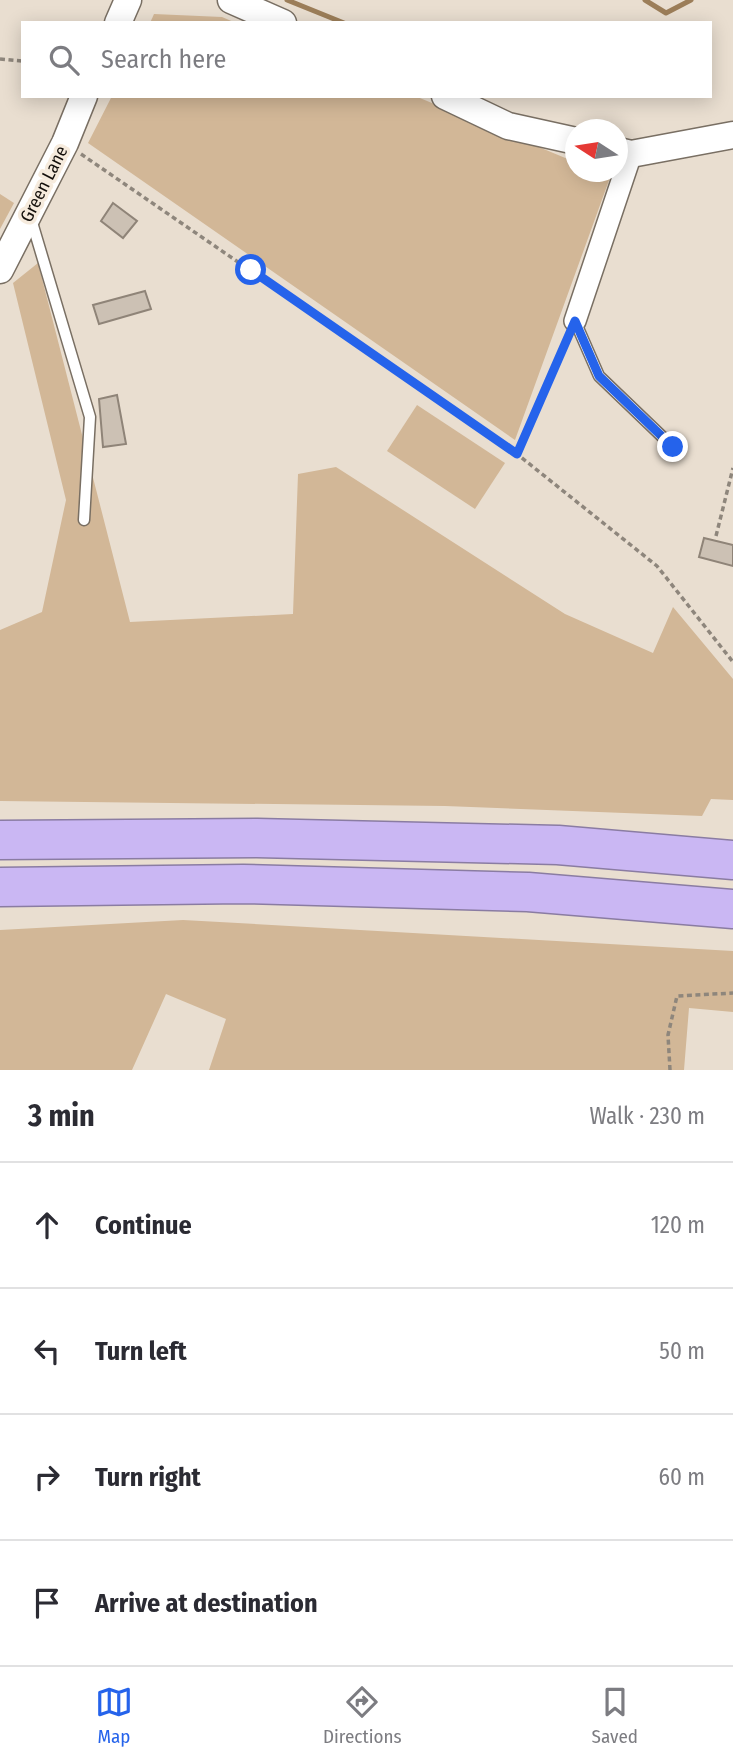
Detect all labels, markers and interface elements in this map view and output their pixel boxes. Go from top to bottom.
search box [21,21,712,98]
icon: search [45,41,83,79]
text: Search here [101,44,226,75]
north arrow [565,119,628,182]
street label: Green Lane [15,142,73,226]
route start [235,254,266,285]
route end [657,431,688,462]
text: 3 min [28,1098,95,1134]
text: Walk · 230 m [589,1102,705,1130]
icon: ahead [28,1206,66,1244]
text: Continue [95,1210,192,1241]
text: 120 m [651,1211,705,1239]
icon: left [28,1332,66,1370]
text: Turn left [95,1336,187,1367]
text: 50 m [659,1337,705,1365]
icon: right [28,1458,66,1496]
text: Turn right [95,1462,201,1493]
text: 60 m [659,1463,705,1491]
icon: arrive [28,1584,66,1622]
text: Arrive at destination [95,1588,318,1619]
tab: Map [95,1683,133,1748]
tab: Directions [323,1683,402,1748]
tab: Saved [592,1683,638,1748]

